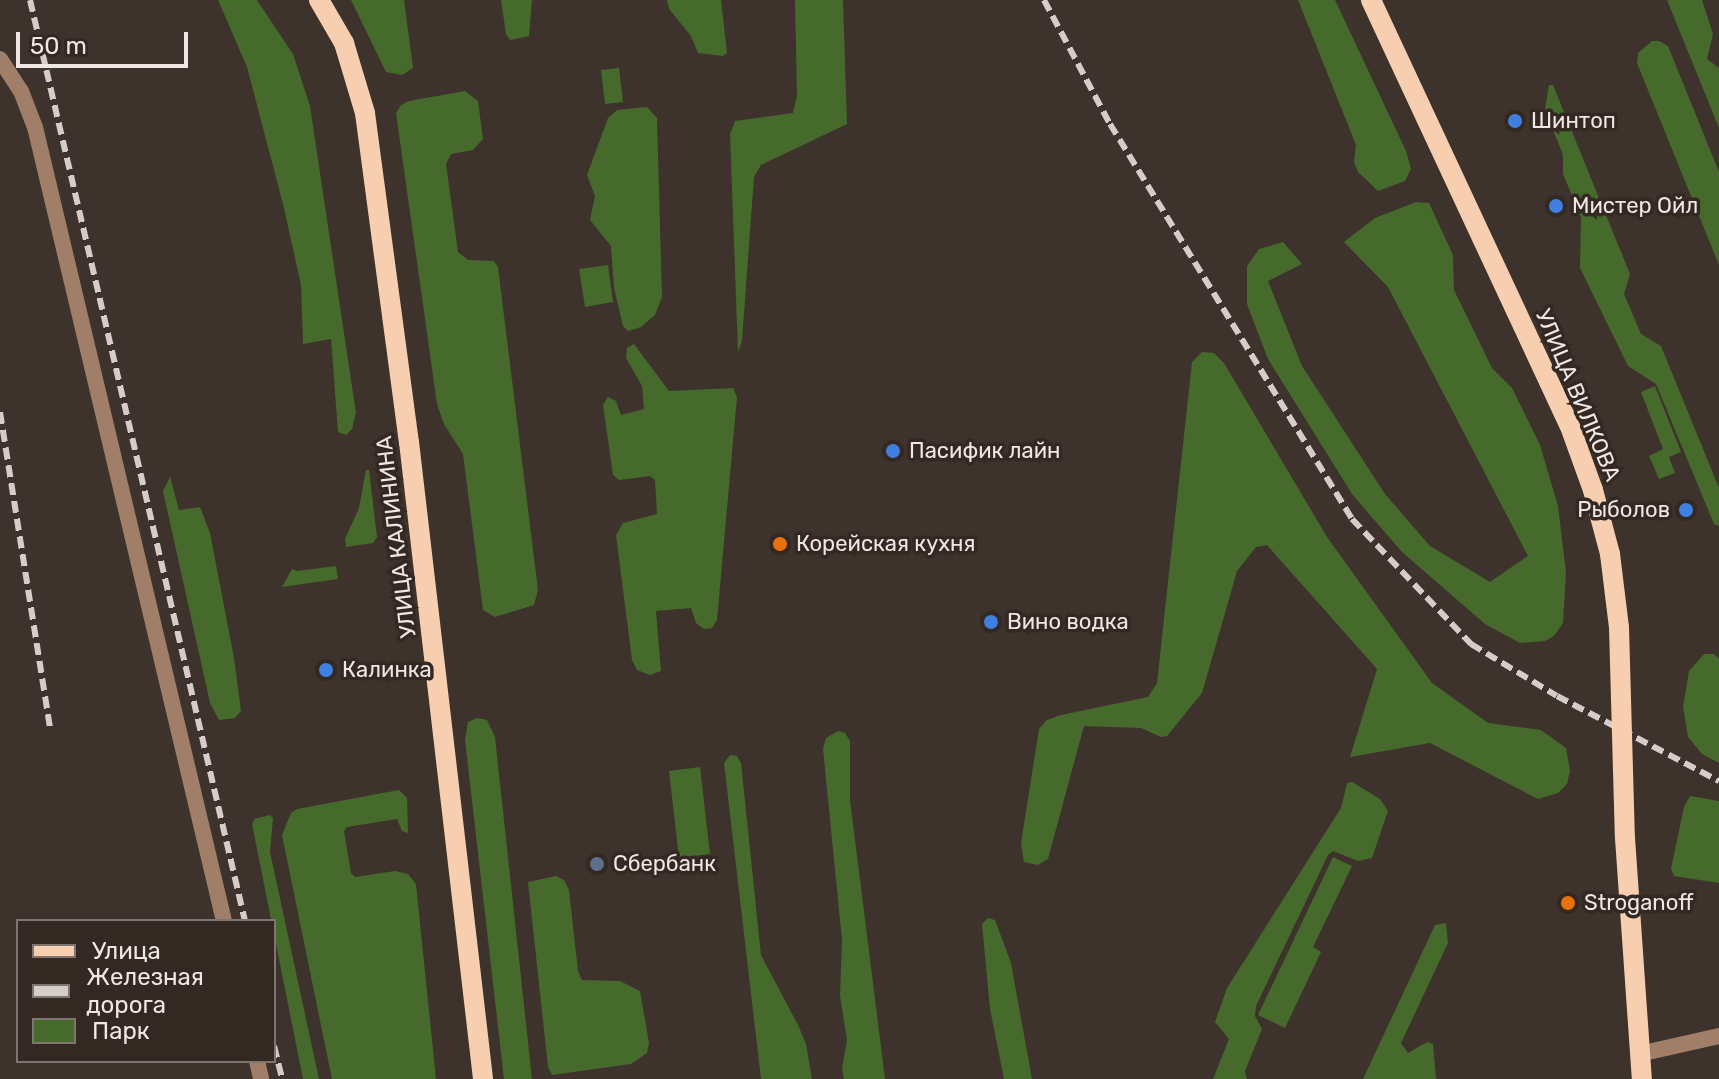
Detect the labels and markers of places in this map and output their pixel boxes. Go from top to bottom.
place label: Шинтоп [1531,108,1616,134]
marker: Шинтоп [1506,112,1524,130]
place label: Мистер Ойл [1572,193,1698,219]
marker: Мистер Ойл [1547,197,1565,215]
place label: Пасифик лайн [909,438,1060,464]
marker: Пасифик лайн [884,442,902,460]
place label: Рыболов [1577,497,1670,523]
marker: Рыболов [1677,501,1695,519]
place label: Корейская кухня [796,531,975,557]
marker: Корейская кухня [771,535,789,553]
place label: Вино водка [1007,609,1129,635]
marker: Вино водка [982,613,1000,631]
place label: Калинка [342,657,432,683]
marker: Калинка [317,661,335,679]
place label: Сбербанк [613,851,716,877]
marker: Сбербанк [588,855,606,873]
place label: Stroganoff [1584,890,1693,916]
marker: Stroganoff [1559,894,1577,912]

